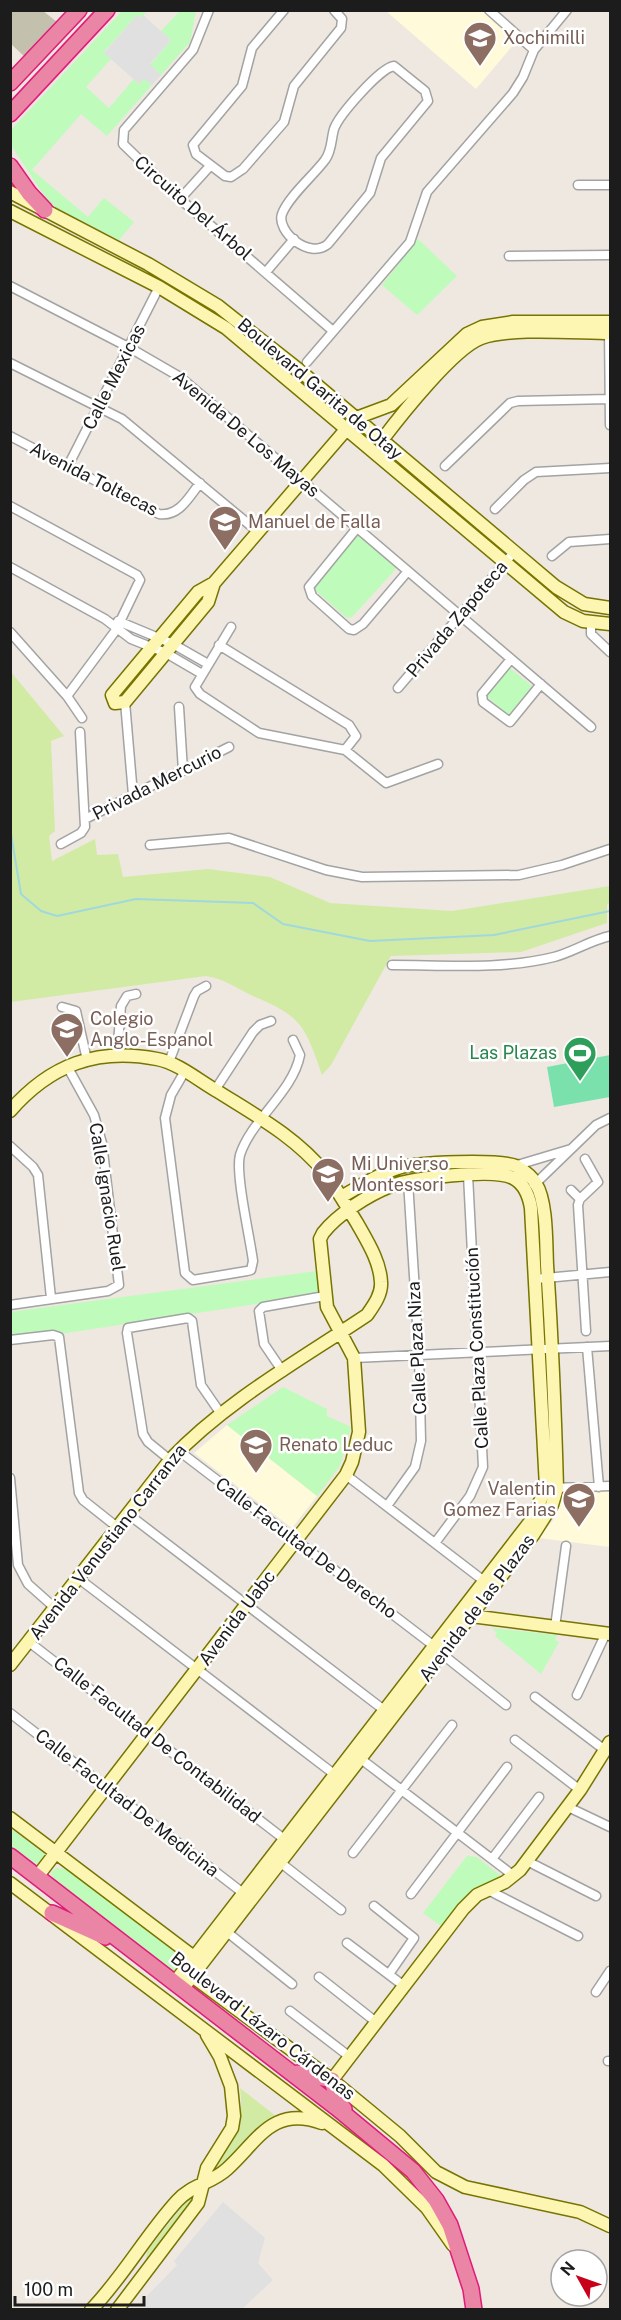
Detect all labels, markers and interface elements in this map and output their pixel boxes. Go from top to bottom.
school or university icon: Xochimilli [462,20,498,67]
place label: Xochimilli [503,27,585,48]
street label: Circuito Del Árbol [130,150,257,264]
street label: Boulevard Garita de Otay [234,313,407,464]
street label: Calle Mexicas [78,321,149,433]
street label: Avenida De Los Mayas [169,366,324,501]
street label: Avenida Toltecas [27,437,162,520]
school or university icon: Manuel de Falla [207,504,243,551]
place label: Manuel de Falla [248,511,381,532]
street label: Privada Zapoteca [402,556,511,681]
street label: Privada Mercurio [89,741,225,824]
place label: Colegio Anglo-Espanol [90,1008,213,1050]
school or university icon: Colegio Anglo-Espanol [49,1011,85,1058]
sports icon: Las Plazas [562,1035,598,1082]
place label: Las Plazas [469,1042,557,1063]
street label: Calle Ignacio Ruel [85,1121,130,1273]
place label: Mi Universo Montessori [351,1153,449,1195]
school or university icon: Mi Universo Montessori [310,1156,346,1203]
street label: Calle Plaza Constitución [461,1247,492,1449]
street label: Calle Plaza Niza [403,1281,430,1415]
school or university icon: Renato Leduc [238,1427,274,1474]
place label: Renato Leduc [279,1434,393,1455]
street label: Avenida Venustiano Carranza [25,1440,191,1644]
street label: Calle Facultad De Derecho [212,1473,401,1623]
place label: Valentin Gomez Farias [443,1478,556,1520]
school or university icon: Valentin Gomez Farias [561,1481,597,1528]
street label: Avenida de las Plazas [414,1530,539,1685]
street label: Avenida Uabc [194,1566,279,1669]
street label: Calle Facultad De Contabilidad [49,1652,265,1827]
street label: Calle Facultad De Medicina [31,1724,223,1881]
street label: Boulevard Lázaro Cárdenas [167,1947,360,2104]
north arrow [549,2248,609,2308]
text: N [557,2258,579,2280]
scale bar [15,2269,144,2307]
text: 100 m [24,2279,73,2300]

